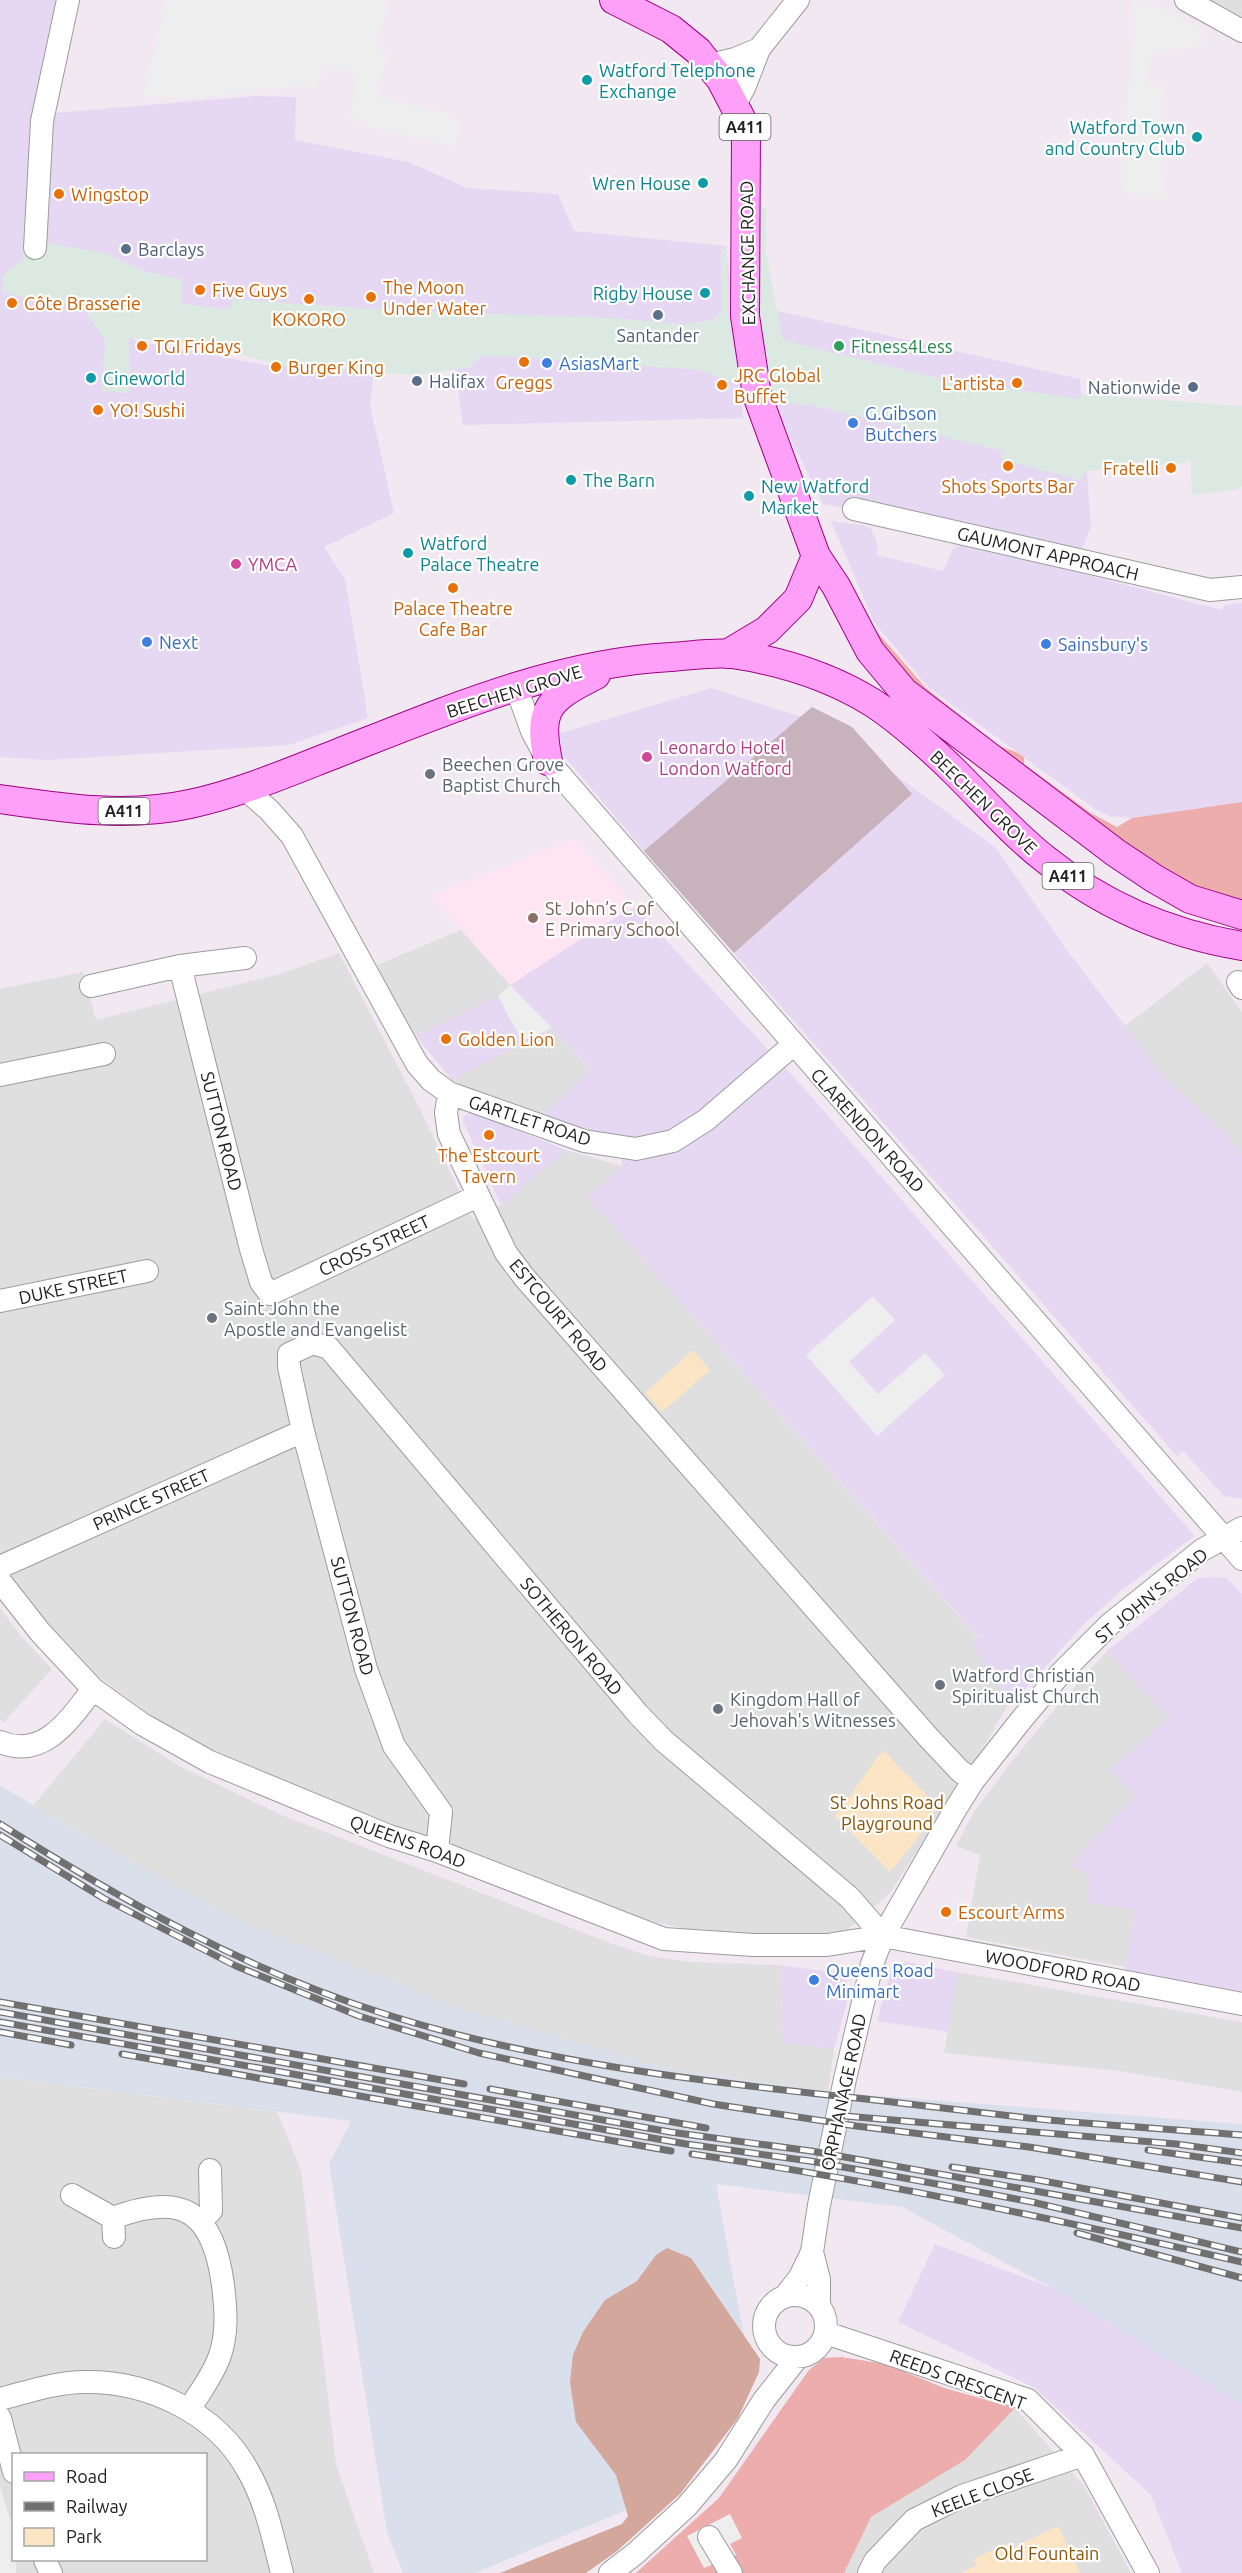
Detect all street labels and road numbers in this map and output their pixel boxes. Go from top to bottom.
road number: A411 [720,114,771,140]
street label: EXCHANGE ROAD [736,181,758,325]
street label: GAUMONT APPROACH [955,522,1141,584]
street label: BEECHEN GROVE [444,661,584,721]
street label: BEECHEN GROVE [927,746,1041,858]
road number: A411 [98,798,150,824]
road number: A411 [1042,863,1094,889]
street label: CLARENDON ROAD [807,1064,929,1196]
street label: SUTTON ROAD [198,1069,246,1193]
street label: GARTLET ROAD [466,1091,594,1149]
street label: CROSS STREET [315,1211,433,1279]
street label: ESTCOURT ROAD [506,1255,612,1375]
street label: DUKE STREET [17,1265,129,1307]
street label: PRINCE STREET [90,1464,212,1534]
street label: ST JOHN'S ROAD [1091,1543,1211,1647]
street label: SUTTON ROAD [328,1554,378,1678]
street label: SOTHERON ROAD [517,1573,627,1699]
street label: QUEENS ROAD [347,1811,469,1872]
street label: WOODFORD ROAD [983,1945,1143,1995]
street label: ORPHANAGE ROAD [817,2012,869,2172]
street label: REEDS CRESCENT [887,2345,1029,2413]
street label: KEELE CLOSE [928,2463,1036,2521]

